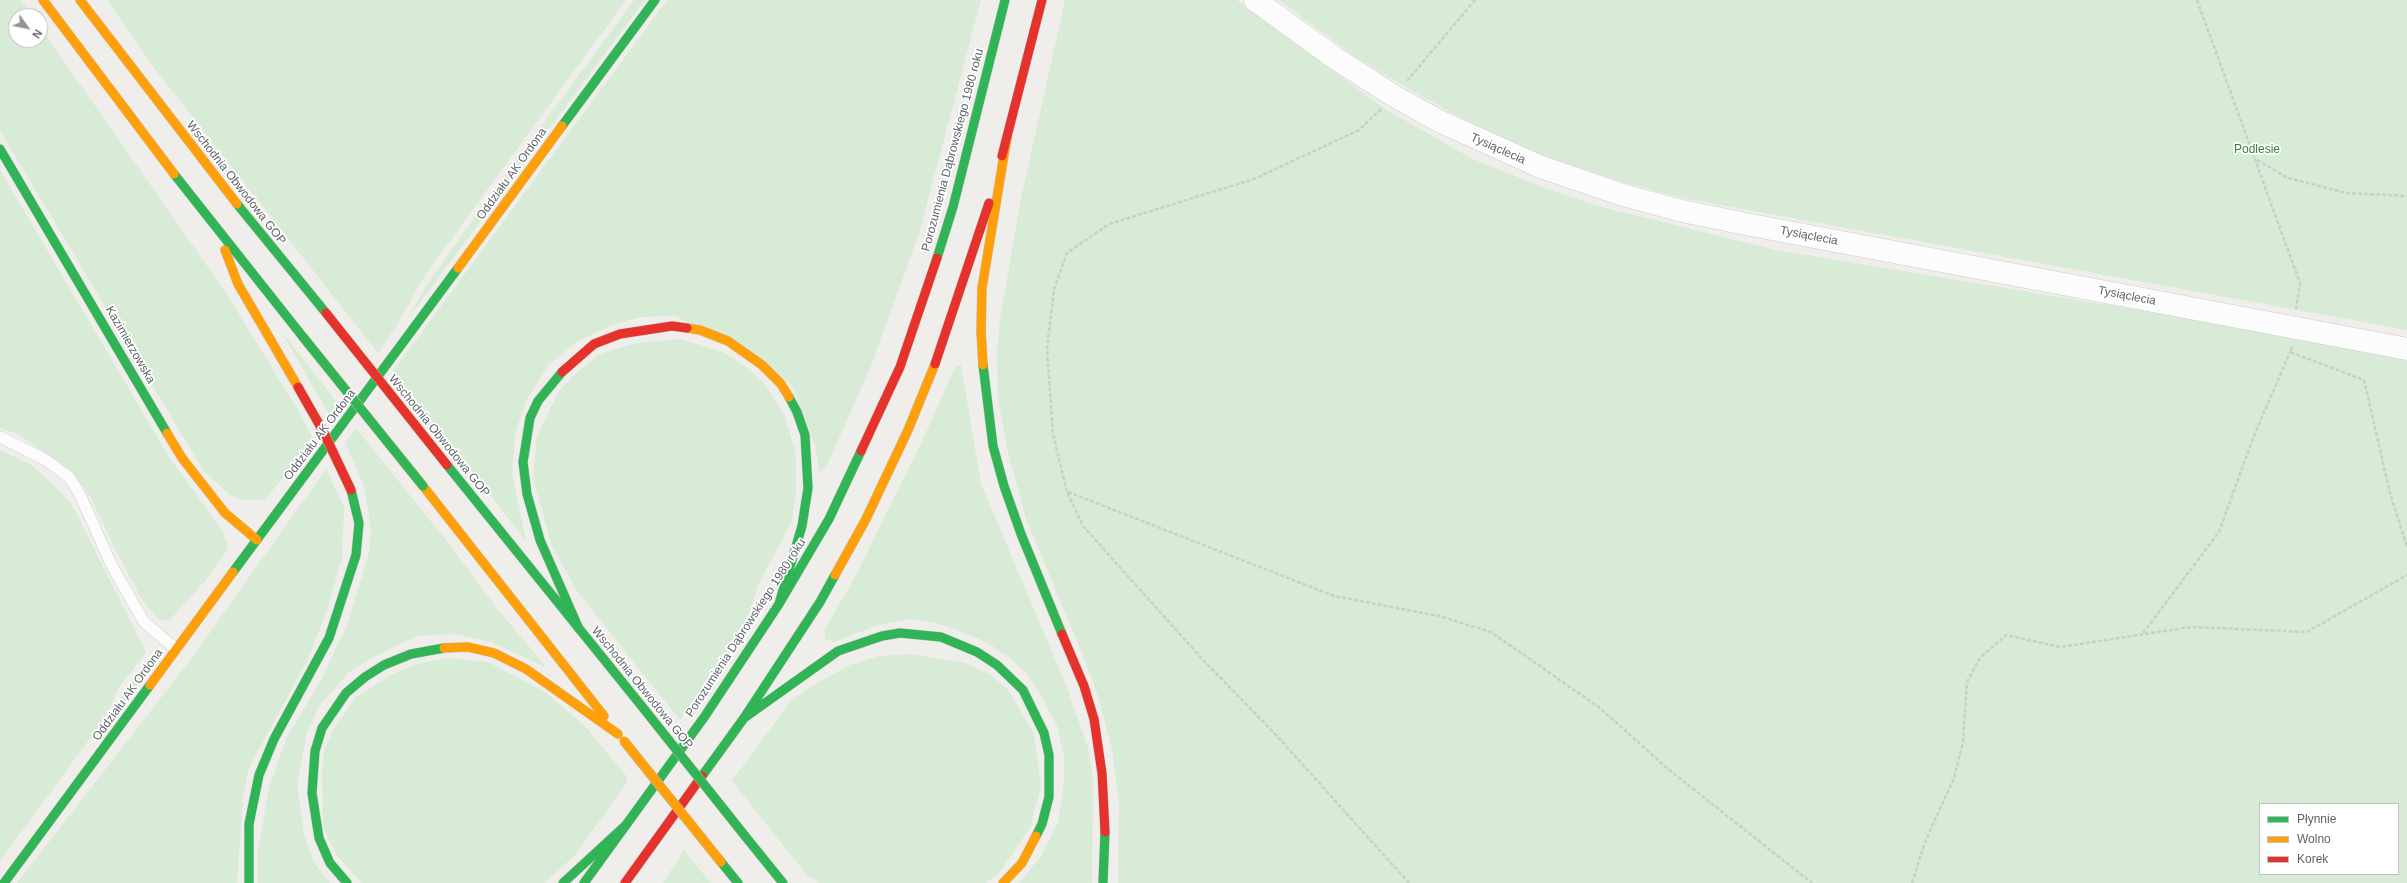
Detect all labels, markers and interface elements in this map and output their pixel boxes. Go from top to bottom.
north arrow [8,8,48,48]
text: N [30,27,44,41]
street label: Porozumienia Dąbrowskiego 1980 roku [919,47,987,253]
street label: Wschodnia Obwodowa GOP [183,118,289,248]
street label: Oddziału AK Ordona [474,125,550,223]
street label: Tysiąclecia [1468,130,1528,168]
park label: Podlesie [2234,143,2280,157]
street label: Tysiąclecia [1779,223,1839,249]
street label: Tysiąclecia [2097,283,2157,309]
street label: Kazimierzowska [102,304,158,386]
street label: Wschodnia Obwodowa GOP [385,372,493,500]
street label: Oddziału AK Ordona [281,387,359,483]
street label: Porozumienia Dąbrowskiego 1980 roku [683,536,809,720]
street label: Wschodnia Obwodowa GOP [588,624,696,752]
street label: Oddziału AK Ordona [90,646,166,744]
legend [2259,803,2399,875]
text: Płynnie [2297,812,2336,826]
text: Wolno [2297,832,2331,846]
text: Korek [2297,852,2328,866]

